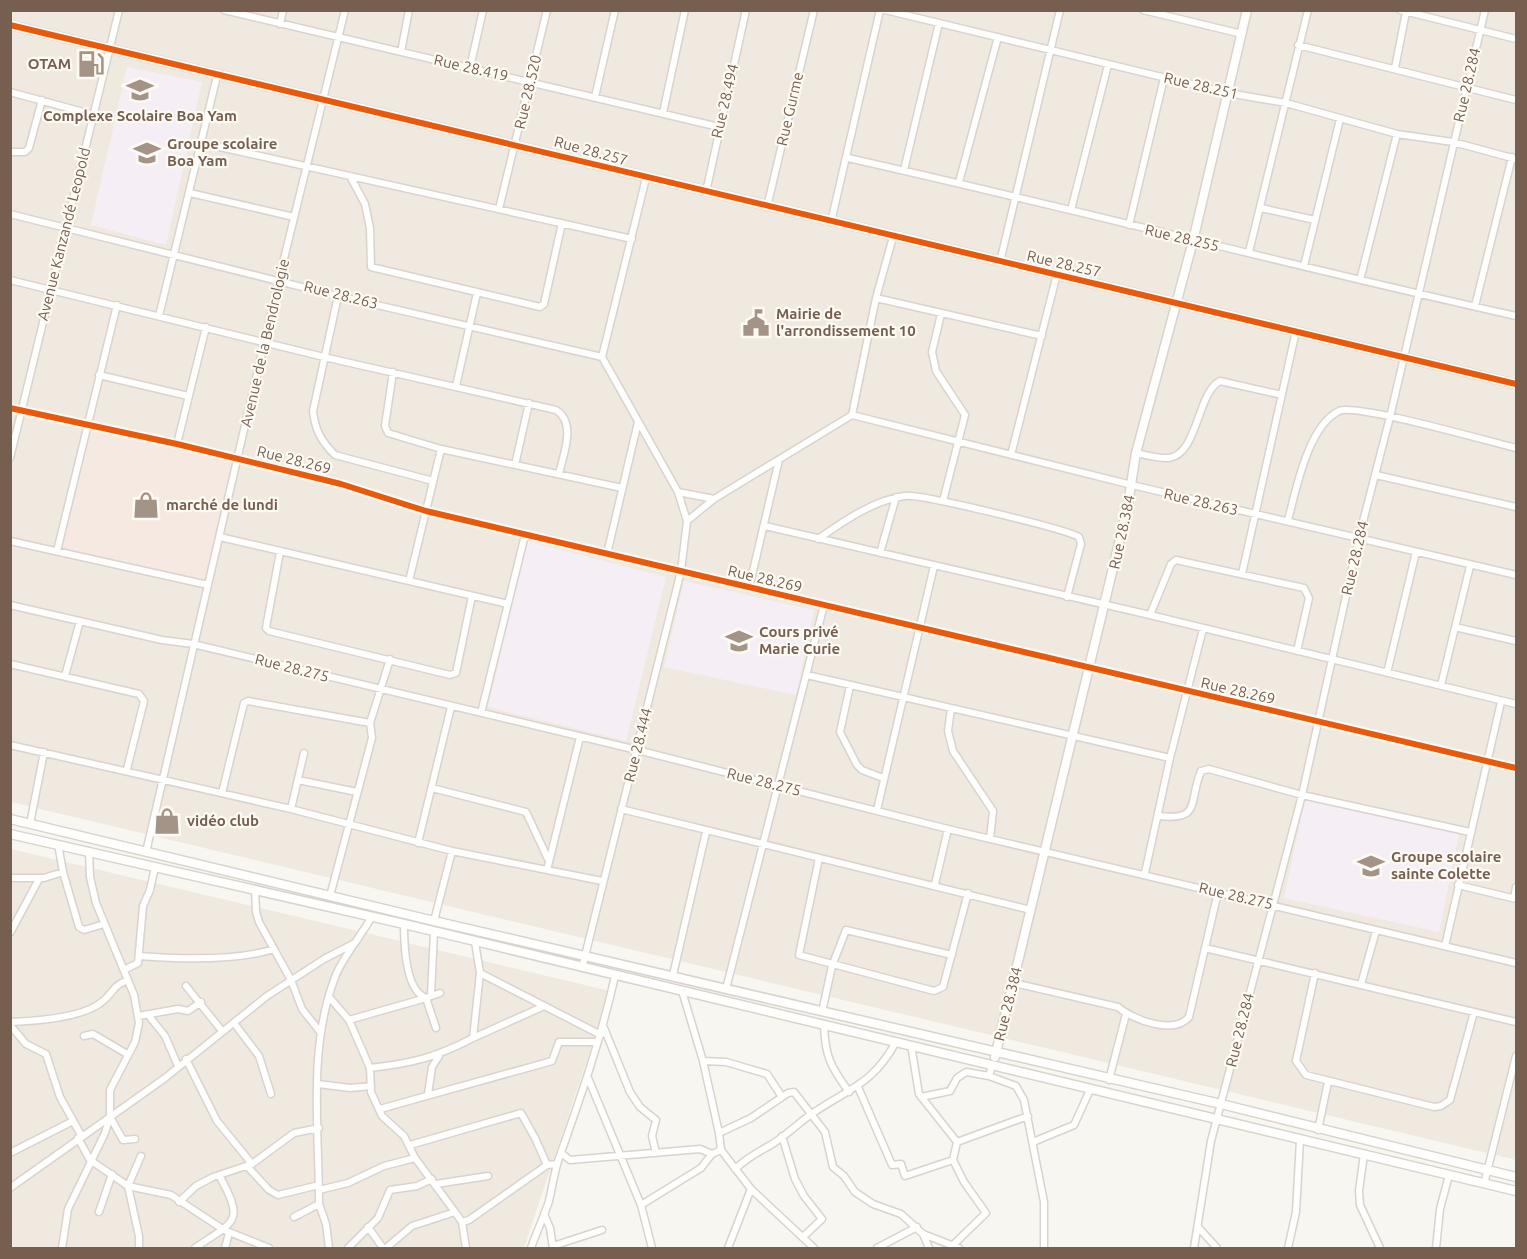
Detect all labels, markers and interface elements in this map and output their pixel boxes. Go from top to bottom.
street label: Rue 28.284 [1450,46,1483,124]
fuel station icon: OTAM [76,49,106,79]
street label: Rue 28.419 [432,51,510,84]
street label: Rue 28.520 [511,53,544,131]
place label: OTAM [28,55,71,72]
street label: Rue 28.494 [708,62,741,140]
street label: Rue 28.251 [1162,69,1240,102]
street label: Rue Gurme [773,70,806,147]
school or university icon: Complexe Scolaire Boa Yam [125,75,155,105]
place label: Complexe Scolaire Boa Yam [43,107,237,124]
street label: Rue 28.257 [552,133,630,169]
place label: Groupe scolaire Boa Yam [167,135,277,169]
school or university icon: Groupe scolaire Boa Yam [132,138,162,168]
street label: Avenue Kanzandé Leopold [34,145,93,322]
street label: Rue 28.255 [1143,221,1221,254]
street label: Rue 28.257 [1025,247,1103,280]
street label: Avenue de la Bendrologie [237,257,292,429]
street label: Rue 28.263 [302,277,380,312]
place label: Mairie de l'arrondissement 10 [776,305,916,339]
public building icon: Mairie de l'arrondissement 10 [741,308,771,338]
street label: Rue 28.269 [255,442,333,477]
street label: Rue 28.263 [1162,485,1240,518]
shop icon: marché de lundi [131,490,161,520]
street label: Rue 28.384 [1105,493,1138,571]
place label: marché de lundi [166,496,278,513]
street label: Rue 28.284 [1338,519,1371,597]
street label: Rue 28.269 [726,562,804,595]
place label: Cours privé Marie Curie [759,623,840,657]
school or university icon: Cours privé Marie Curie [724,626,754,656]
street label: Rue 28.275 [253,650,331,685]
street label: Rue 28.269 [1199,674,1277,707]
street label: Rue 28.444 [620,706,655,784]
street label: Rue 28.275 [725,764,803,799]
shop icon: vidéo club [152,806,182,836]
place label: vidéo club [187,812,259,829]
place label: Groupe scolaire sainte Colette [1391,848,1501,882]
school or university icon: Groupe scolaire sainte Colette [1356,851,1386,881]
street label: Rue 28.275 [1197,879,1275,912]
street label: Rue 28.384 [990,965,1025,1043]
street label: Rue 28.284 [1222,991,1257,1069]

